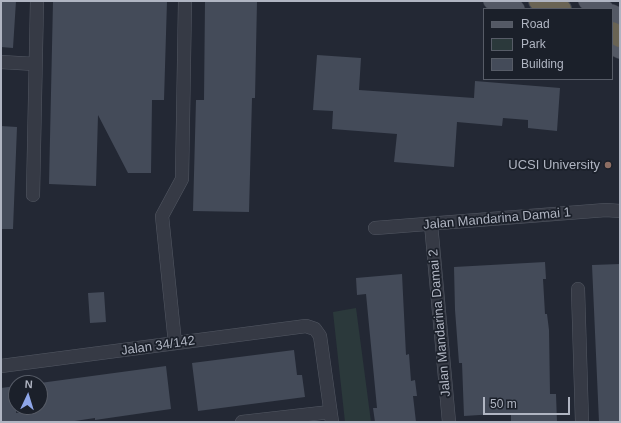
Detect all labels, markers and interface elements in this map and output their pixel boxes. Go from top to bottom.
legend [483,8,613,80]
text: Road [521,17,550,31]
text: Park [521,37,546,51]
text: Building [521,57,564,71]
place label: UCSI University [508,157,600,173]
marker: UCSI University [603,160,613,170]
street label: Jalan Mandarina Damai 1 [423,205,571,233]
street label: Jalan Mandarina Damai 2 [426,249,454,397]
street label: Jalan 34/142 [120,333,196,359]
north arrow [8,375,48,415]
text: N [24,378,33,390]
scale bar [485,389,572,415]
text: 50 m [490,397,517,411]

